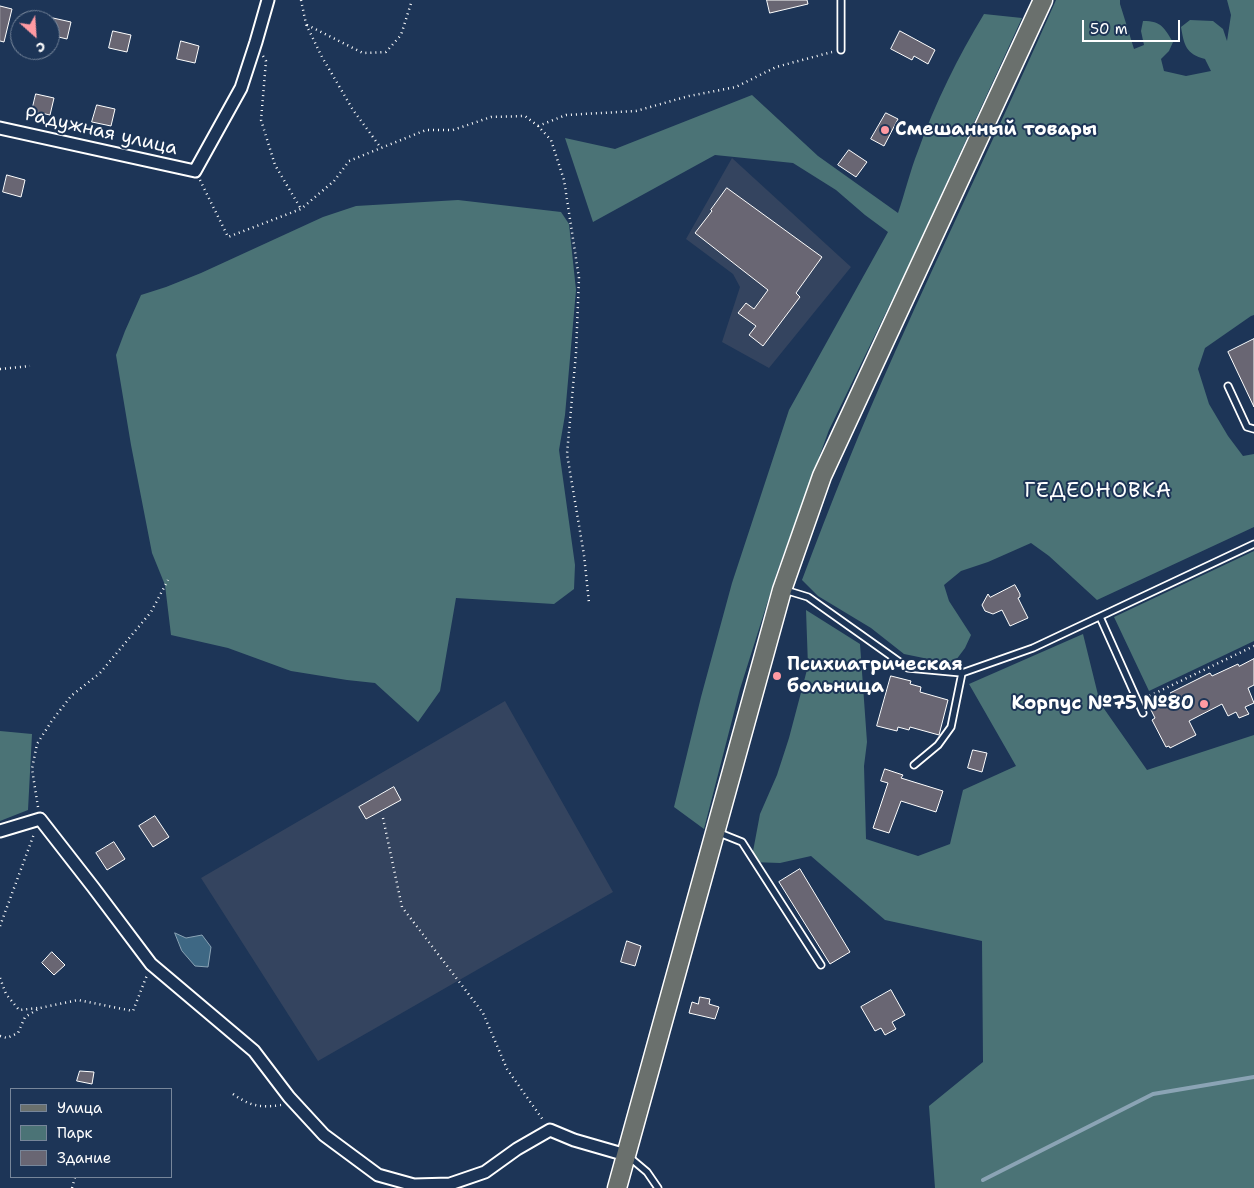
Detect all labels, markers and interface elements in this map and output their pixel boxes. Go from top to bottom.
north arrow [10,10,60,60]
scale bar [1084,10,1182,42]
text: 50 m [1090,19,1128,39]
text: С [33,38,49,58]
street label: Радужная улица [22,103,180,161]
place label: Смешанный товары [895,119,1097,141]
marker: Смешанный товары [879,124,891,136]
district label: ГЕДЕОНОВКА [1023,479,1173,505]
place label: Психиатрическая больница [787,654,963,698]
marker: Психиатрическая больница [771,670,783,682]
place label: Корпус №75 №80 [1012,693,1194,715]
marker: Корпус №75 №80 [1198,698,1210,710]
legend [10,1088,172,1178]
text: Улица [57,1098,102,1118]
text: Парк [57,1123,93,1143]
text: Здание [57,1148,111,1168]

